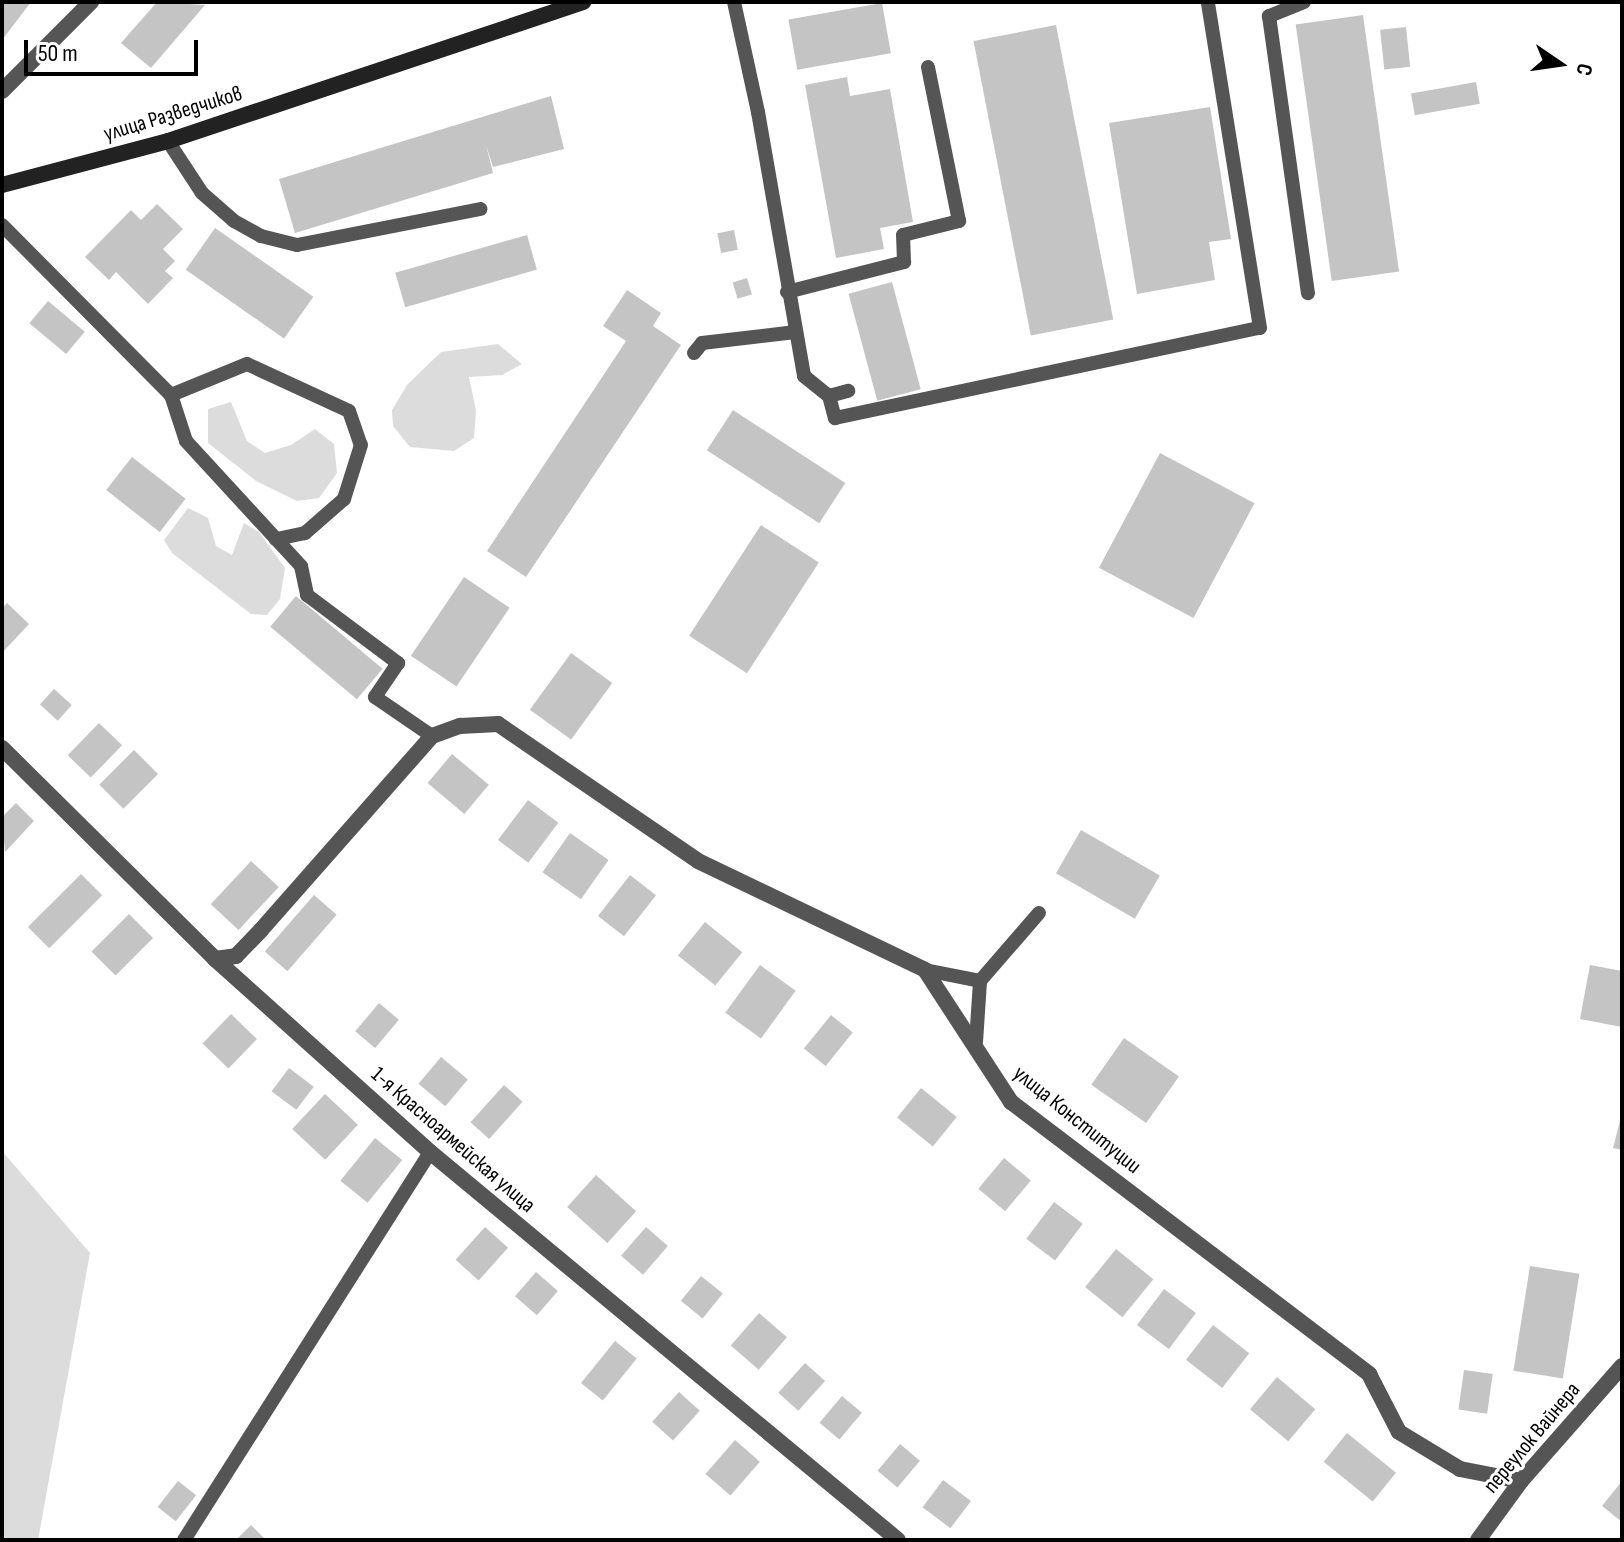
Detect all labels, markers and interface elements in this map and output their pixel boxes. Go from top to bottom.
scale bar [28,24,202,74]
north arrow [1520,24,1600,104]
text: 50 m [38,39,78,68]
text: С [1569,61,1598,78]
street label: улица Разведчиков [101,80,245,148]
street label: улица Конституции [1008,1060,1146,1180]
street label: 1-я Красноармейская улица [365,1061,541,1219]
street label: переулок Вайнера [1478,1377,1586,1499]

